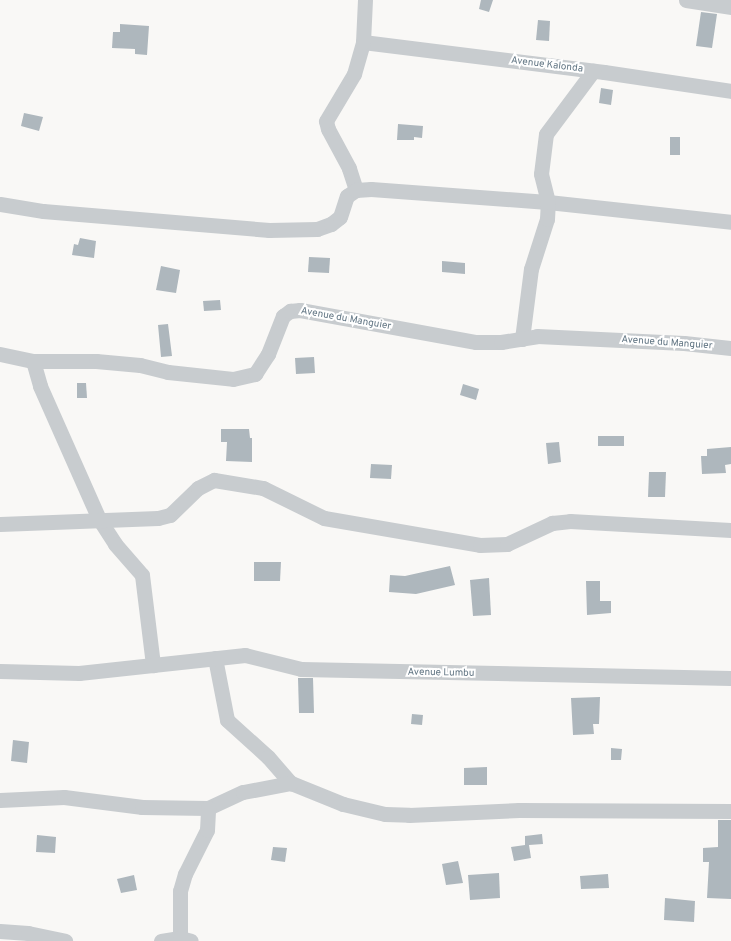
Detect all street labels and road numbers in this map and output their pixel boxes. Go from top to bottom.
street label: Avenue Kalonda [510,55,584,75]
street label: Avenue du Manguier [300,305,392,333]
street label: Avenue du Manguier [621,334,713,352]
street label: Avenue Lumbu [408,666,474,680]

